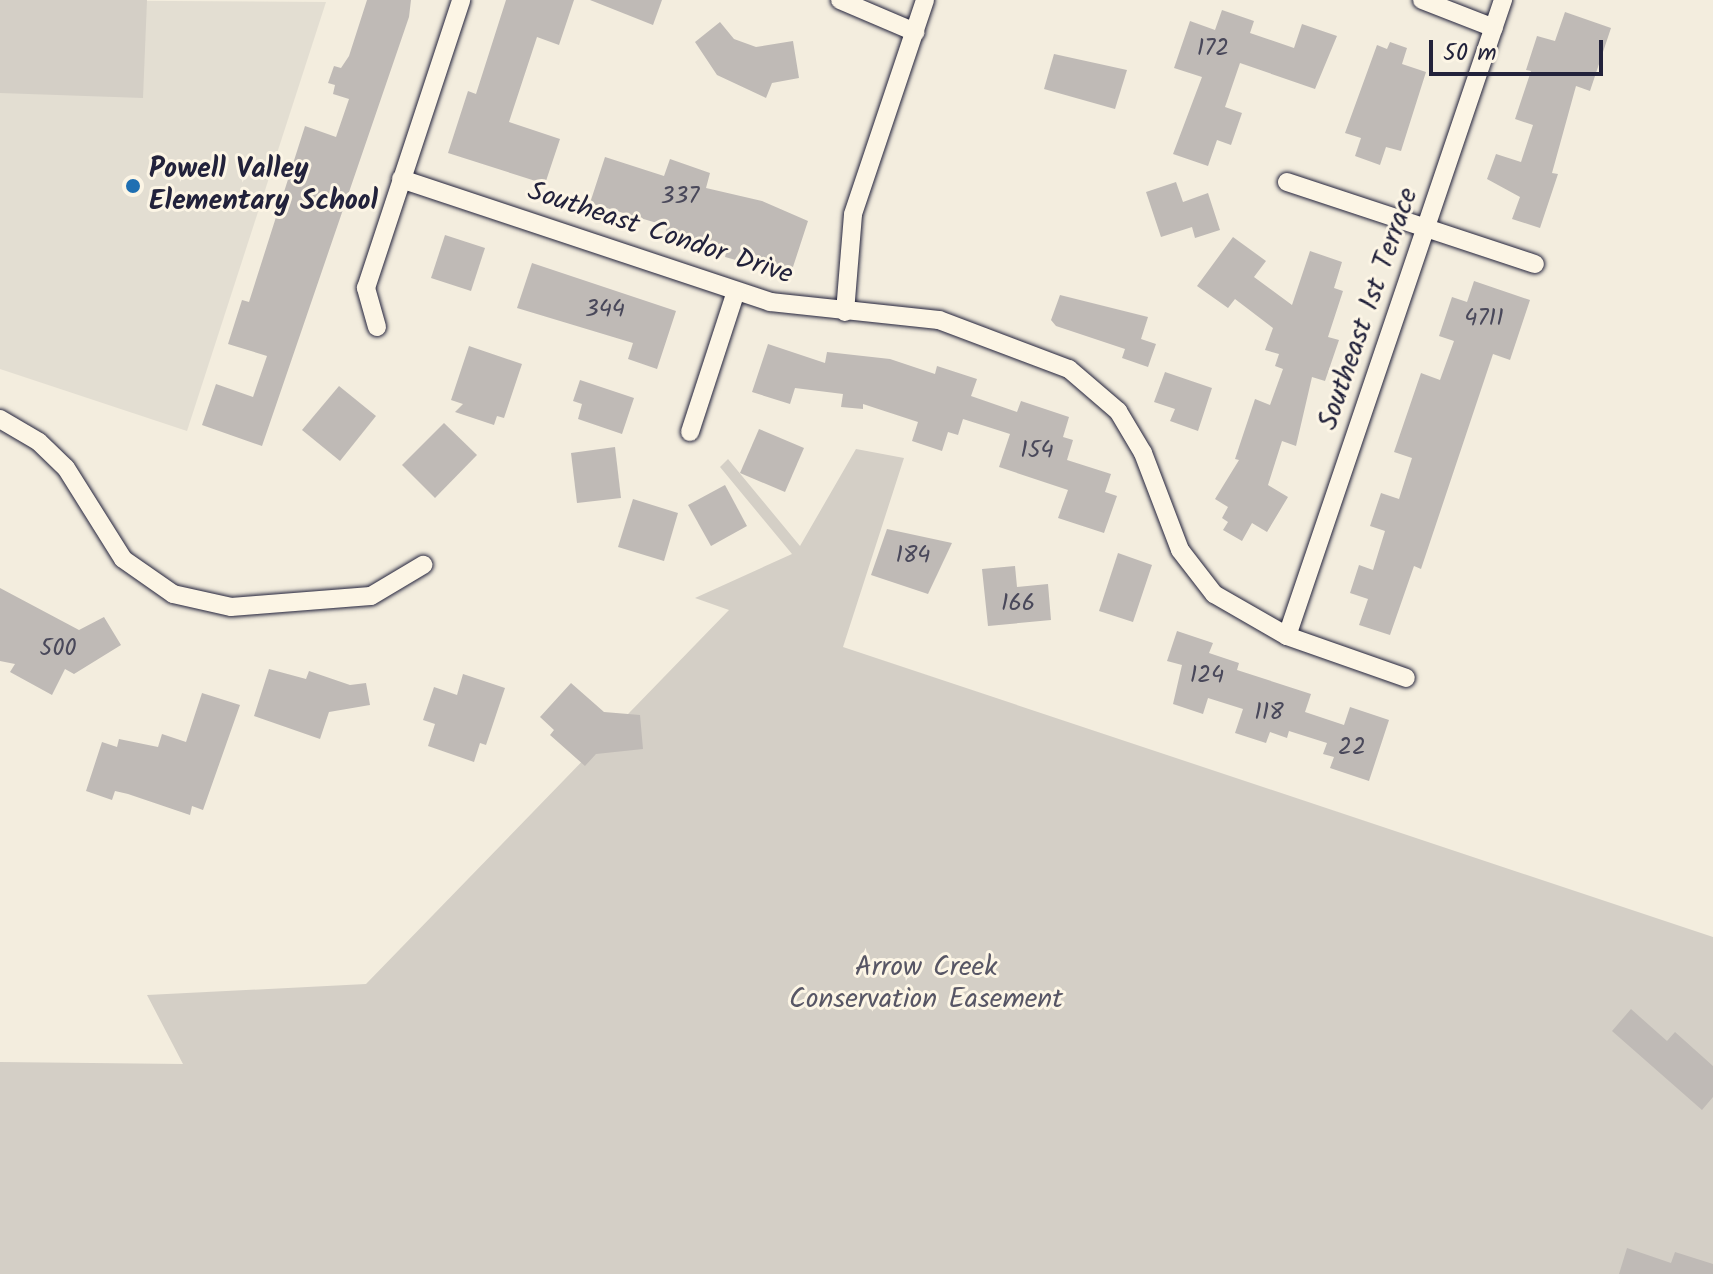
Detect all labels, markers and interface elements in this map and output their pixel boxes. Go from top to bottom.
scale bar [1433,24,1607,74]
text: 50 m [1443,34,1497,73]
house number: 172 [1197,35,1229,63]
place label: Powell Valley Elementary School [149,153,378,219]
street label: Southeast Condor Drive [523,175,797,293]
marker: Powell Valley Elementary School [124,177,142,195]
house number: 337 [661,183,699,211]
street label: Southeast 1st Terrace [1312,184,1426,434]
house number: 344 [585,296,625,324]
house number: 4711 [1464,305,1504,333]
house number: 154 [1020,437,1054,465]
house number: 184 [895,542,931,570]
house number: 166 [1001,590,1035,618]
house number: 500 [40,635,76,663]
house number: 124 [1190,662,1224,690]
house number: 118 [1254,699,1284,727]
house number: 22 [1338,734,1366,762]
park label: Arrow Creek Conservation Easement [789,951,1063,1017]

